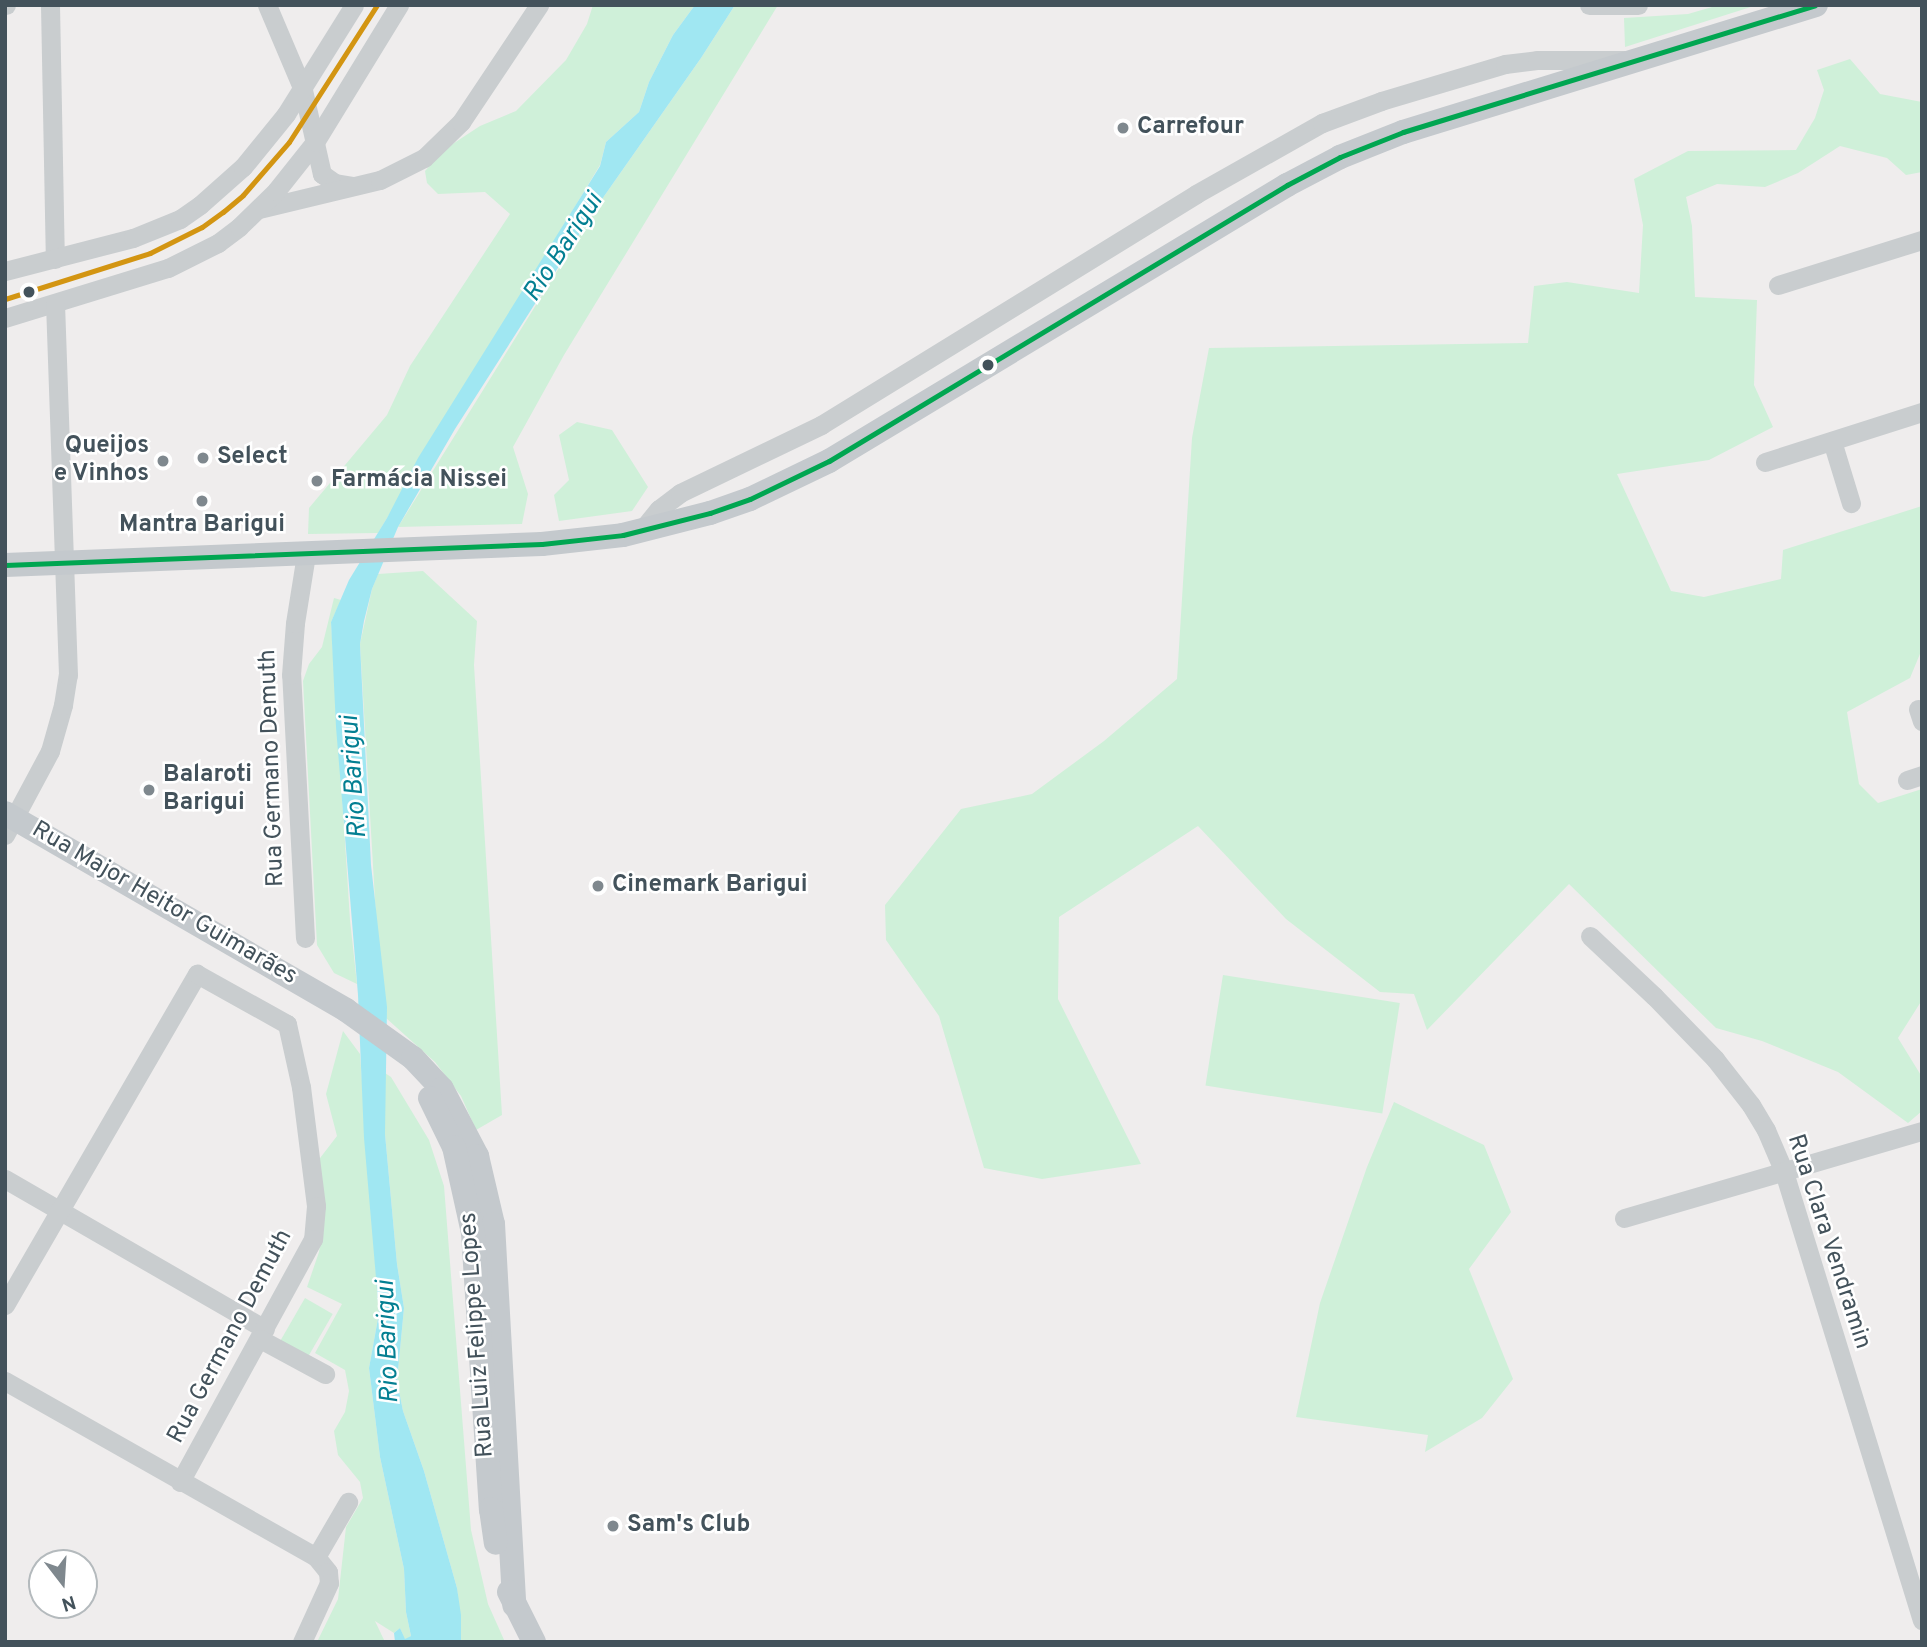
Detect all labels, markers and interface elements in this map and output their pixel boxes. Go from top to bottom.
place label: Carrefour [1137,114,1244,142]
marker: Carrefour [1115,120,1131,136]
water label: Rio Barigui [517,188,611,308]
unlabelled marker [22,285,36,299]
unlabelled marker [981,358,995,372]
place label: Queijos e Vinhos [53,433,149,489]
place label: Select [217,444,288,472]
marker: Select [195,450,211,466]
marker: Queijos e Vinhos [155,453,171,469]
place label: Farmácia Nissei [331,467,507,495]
marker: Farmácia Nissei [309,473,325,489]
marker: Mantra Barigui [194,493,210,509]
place label: Mantra Barigui [119,512,285,540]
street label: Rua Germano Demuth [254,649,292,887]
water label: Rio Barigui [335,714,375,840]
place label: Balaroti Barigui [163,762,252,818]
marker: Balaroti Barigui [141,782,157,798]
street label: Rua Major Heitor Guimarães [26,816,302,992]
place label: Cinemark Barigui [612,872,808,900]
marker: Cinemark Barigui [590,878,606,894]
street label: Rua Clara Vendramin [1780,1131,1876,1353]
street label: Rua Luiz Felippe Lopes [455,1211,501,1459]
street label: Rua Germano Demuth [162,1225,300,1449]
water label: Rio Barigui [371,1280,407,1404]
place label: Sam's Club [627,1512,750,1540]
marker: Sam's Club [605,1518,621,1534]
north arrow [28,1549,98,1619]
text: N [59,1589,79,1616]

